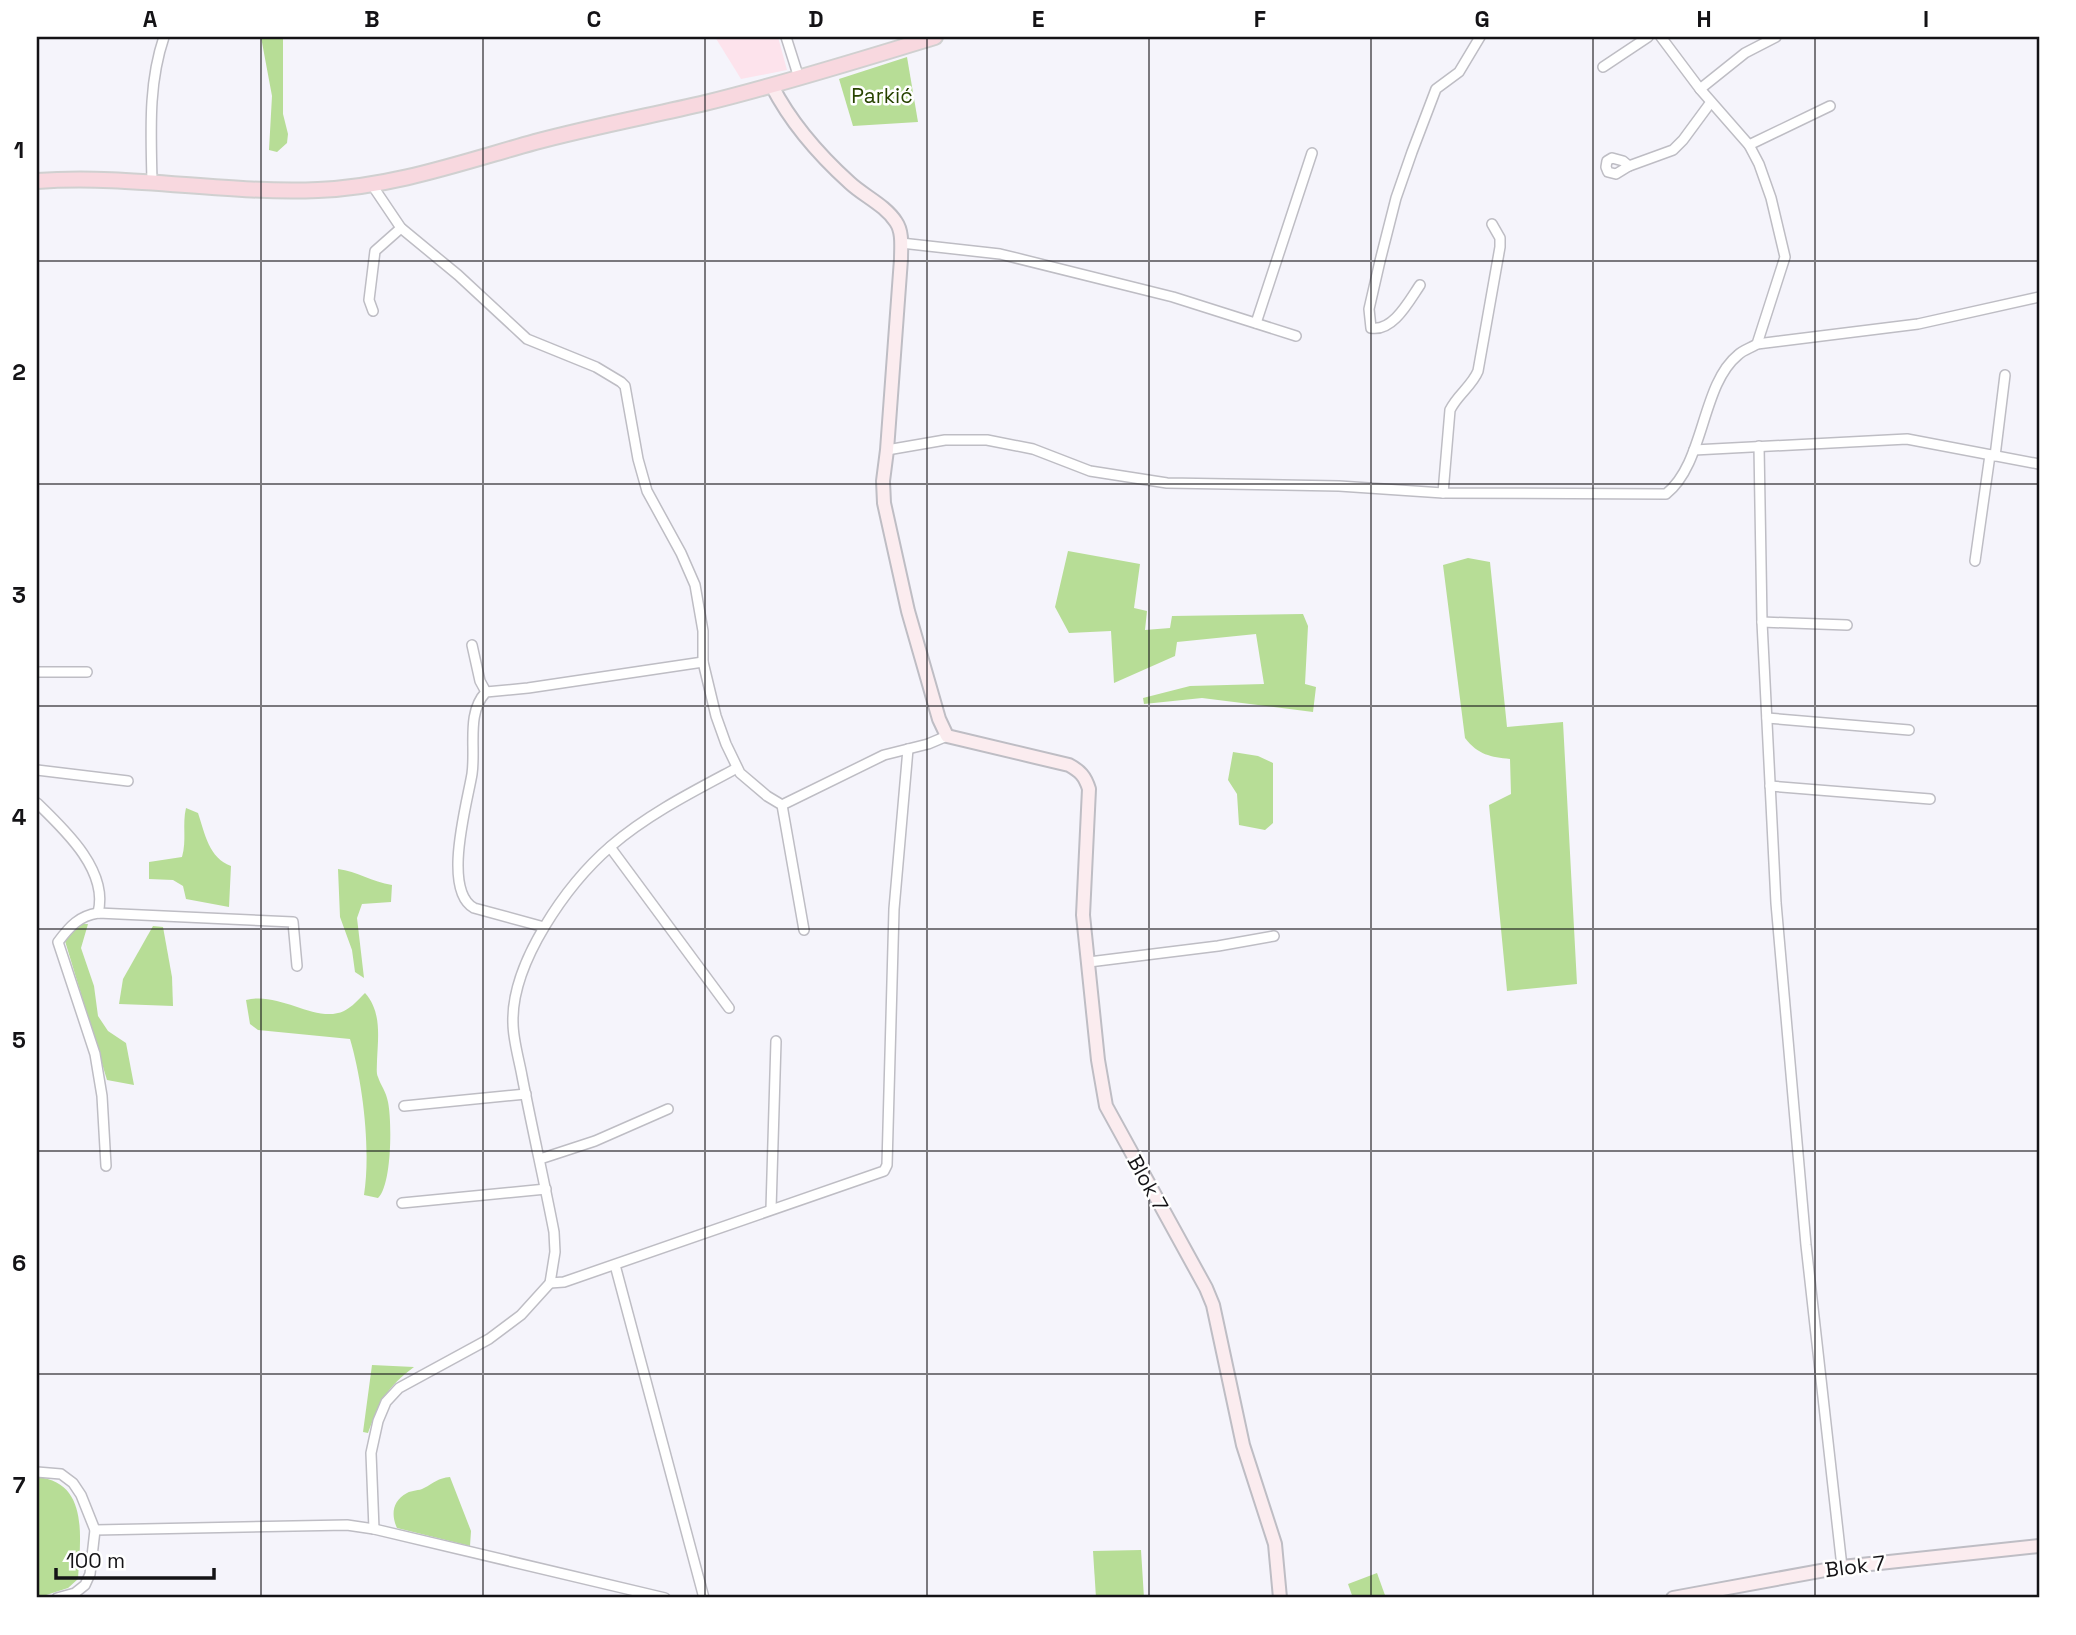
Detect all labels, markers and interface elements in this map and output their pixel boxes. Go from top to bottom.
text: A [143,4,158,34]
text: B [364,4,380,34]
text: C [587,4,601,34]
text: D [808,4,824,34]
text: E [1032,4,1044,34]
text: F [1254,4,1266,34]
text: G [1474,4,1490,34]
text: H [1696,4,1712,34]
text: I [1923,4,1929,34]
park label: Parkić [851,82,913,109]
text: 1 [14,135,24,165]
text: 2 [12,357,26,387]
text: 3 [12,580,26,610]
text: 4 [12,802,27,832]
text: 5 [12,1025,26,1055]
street label: Blok 7 [1122,1150,1175,1216]
text: 6 [12,1248,26,1278]
text: 7 [13,1470,26,1500]
scale bar [56,1537,214,1581]
text: 100 m [66,1547,125,1574]
street label: Blok 7 [1823,1549,1887,1583]

